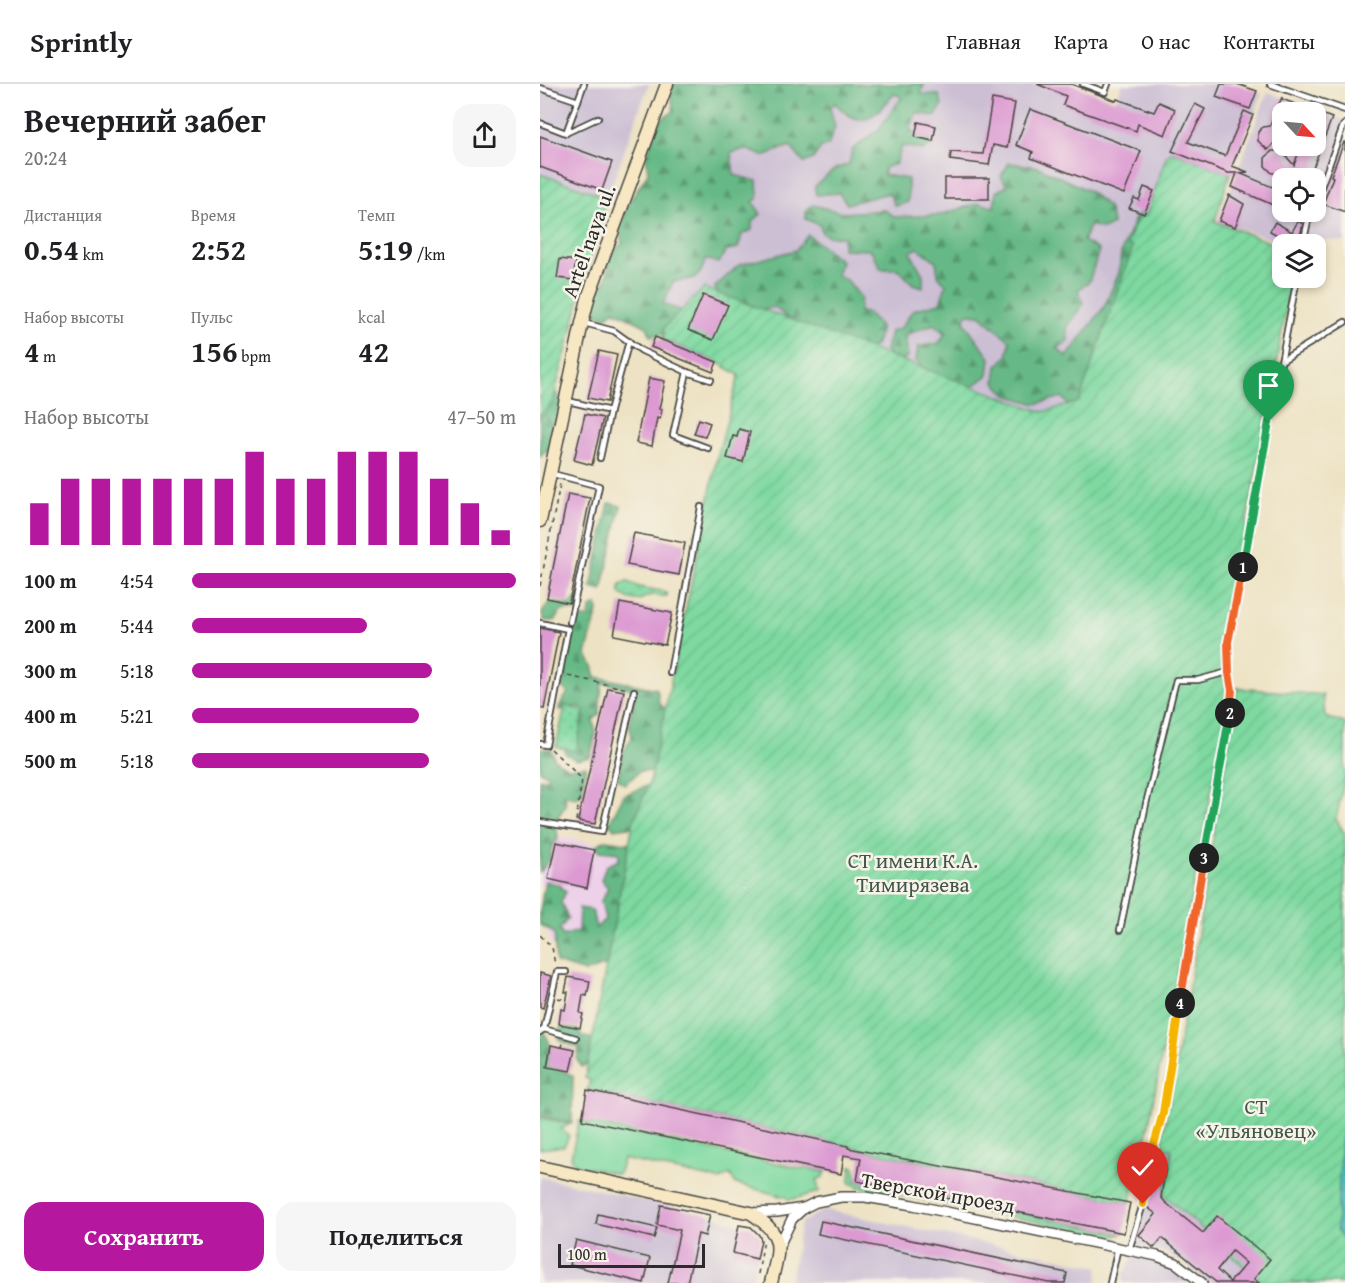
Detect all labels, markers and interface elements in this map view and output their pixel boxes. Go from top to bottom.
text: Sprintly [30,21,132,62]
text: Главная [946,26,1021,57]
text: Карта [1054,26,1108,57]
text: О нас [1141,26,1190,57]
text: Контакты [1223,26,1315,57]
text: Вечерний забег [24,96,266,144]
north arrow [1272,102,1326,156]
map controls [1272,102,1326,288]
button: share [453,104,516,167]
text: 20:24 [24,143,67,172]
button: locate [1272,168,1326,222]
street label: Artel'naya ul. [554,180,623,302]
text: Дистанция [24,203,102,227]
text: Время [191,203,236,227]
text: Темп [358,203,395,227]
text: 0.54 [24,227,79,271]
text: 2:52 [191,227,246,271]
text: 5:19 [358,227,413,271]
button: layers [1272,234,1326,288]
text: km [79,242,104,266]
text: /km [413,242,445,266]
text: Набор высоты [24,305,124,329]
text: Пульс [191,305,233,329]
text: kcal [358,305,385,329]
text: 4 [24,329,40,373]
text: 156 [191,329,238,373]
text: 42 [358,329,389,373]
text: m [40,344,56,368]
text: bpm [238,344,271,368]
pin [1243,360,1294,422]
icon: arrive [1252,369,1285,402]
text: Набор высоты [24,402,149,431]
text: 47–50 m [447,402,516,431]
pin: 1 [1228,552,1258,582]
text: 1 [1239,555,1247,579]
text: 100 m [24,566,77,595]
text: 4:54 [120,566,154,595]
text: 200 m [24,611,77,640]
text: 5:44 [120,611,154,640]
text: 300 m [24,656,77,685]
text: 5:18 [120,656,154,685]
pin: 2 [1215,698,1245,728]
text: 400 m [24,701,77,730]
text: 5:21 [120,701,154,730]
text: 2 [1226,701,1234,725]
text: 500 m [24,746,77,775]
text: 5:18 [120,746,154,775]
pin: 3 [1189,843,1219,873]
park label: СТ имени К.А. Тимирязева [848,845,978,900]
text: 3 [1200,846,1208,870]
pin: 4 [1165,988,1195,1018]
text: 4 [1176,991,1184,1015]
park label: СТ «Ульяновец» [1196,1091,1316,1146]
pin [1117,1142,1168,1204]
icon: check [1126,1151,1159,1184]
street label: Тверской проезд [859,1164,1018,1221]
button: Сохранить [24,1202,264,1271]
button: Поделиться [276,1202,516,1271]
scale bar [558,1241,705,1268]
text: 100 m [567,1242,607,1266]

